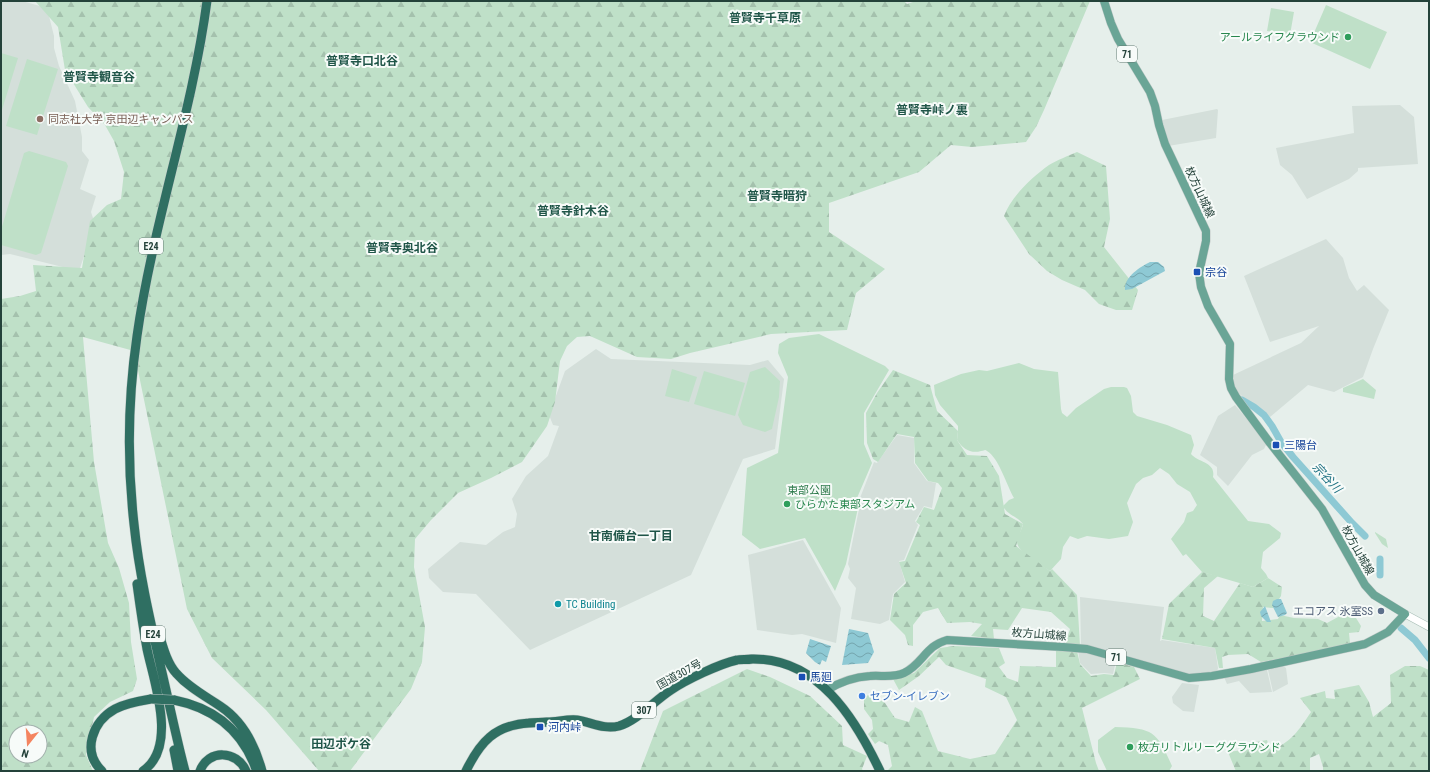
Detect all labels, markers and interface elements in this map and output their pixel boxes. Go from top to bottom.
district label: 普賢寺千草原 [729,11,801,25]
place label: アールライフグラウンド [1220,31,1340,44]
marker: アールライフグラウンド [1343,32,1353,42]
road number: 71 [1117,46,1137,62]
district label: 普賢寺口北谷 [326,54,398,68]
district label: 普賢寺観音谷 [63,70,135,84]
district label: 普賢寺峠ノ裏 [896,103,968,117]
place label: 同志社大学 京田辺キャンパス [48,113,194,126]
marker: 同志社大学 京田辺キャンパス [35,114,45,124]
street label: 枚方山城線 [1182,165,1217,220]
district label: 普賢寺暗狩 [747,189,807,203]
district label: 普賢寺針木谷 [537,204,609,218]
road number: E24 [139,238,163,254]
district label: 普賢寺奥北谷 [366,241,438,255]
place label: 宗谷 [1205,266,1227,279]
marker: 宗谷 [1192,267,1202,277]
place label: 三陽台 [1284,439,1317,452]
marker: 三陽台 [1271,440,1281,450]
water label: 宗谷川 [1310,460,1346,497]
park label: 東部公園 [787,484,831,497]
place label: ひらかた東部スタジアム [795,498,915,511]
marker: ひらかた東部スタジアム [782,499,792,509]
street label: 枚方山城線 [1339,523,1377,577]
district label: 甘南備台一丁目 [589,529,673,543]
place label: TC Building [566,598,615,611]
marker: TC Building [553,599,563,609]
place label: エコアス 氷室SS [1293,605,1373,618]
marker: エコアス 氷室SS [1376,606,1386,616]
road number: E24 [141,626,165,642]
street label: 枚方山城線 [1011,626,1067,643]
road number: 71 [1106,649,1126,665]
street label: 国道307号 [655,657,704,692]
place label: 馬廻 [810,671,832,684]
marker: 馬廻 [797,672,807,682]
place label: セブン-イレブン [870,690,950,703]
marker: セブン-イレブン [857,691,867,701]
road number: 307 [632,702,656,718]
place label: 河内峠 [548,721,581,734]
marker: 河内峠 [535,722,545,732]
north arrow [8,724,48,764]
district label: 田辺ボケ谷 [311,737,371,751]
place label: 枚方リトルリーググラウンド [1138,741,1281,754]
marker: 枚方リトルリーググラウンド [1125,742,1135,752]
text: N [20,746,30,760]

